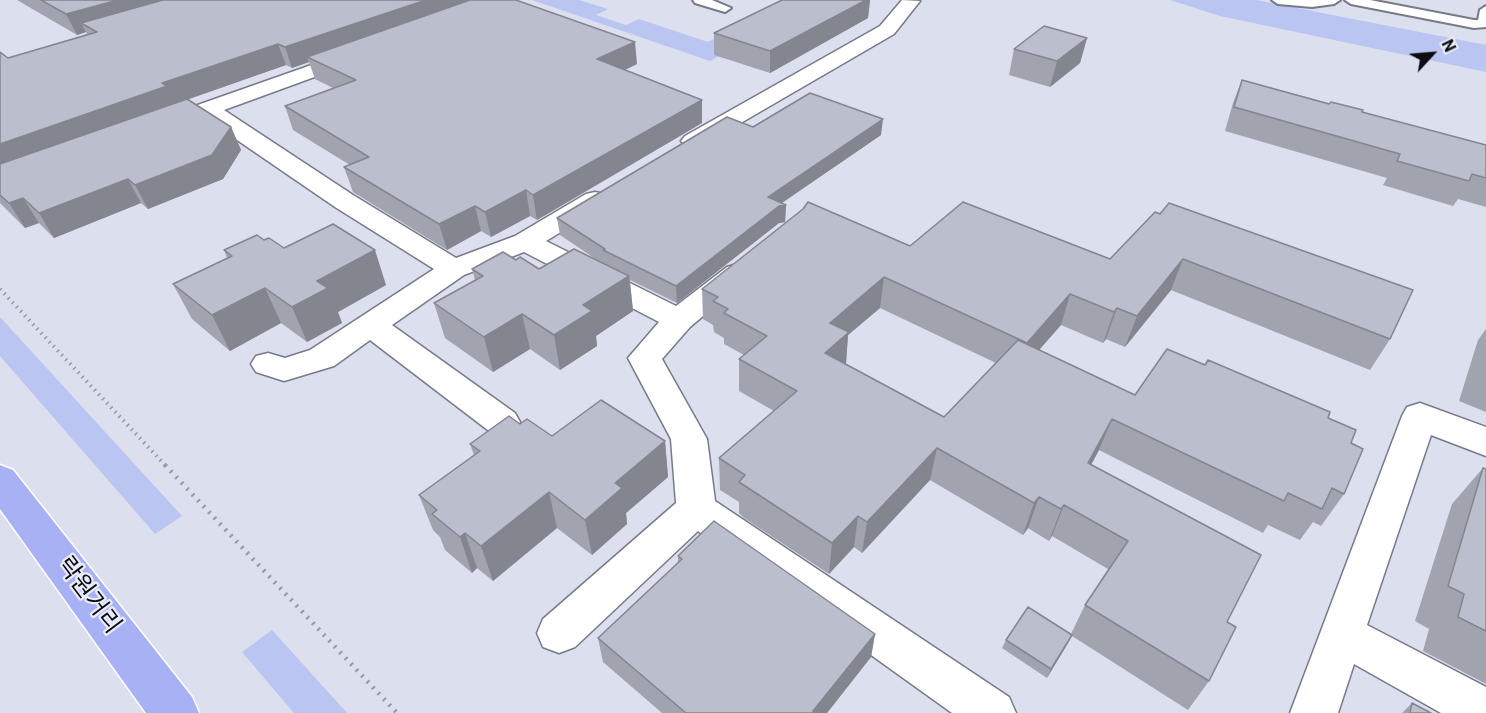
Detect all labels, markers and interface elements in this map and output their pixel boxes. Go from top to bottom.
north arrow [1402,24,1462,84]
text: N [1438,37,1460,55]
street label: 락원거리 [50,552,126,640]

